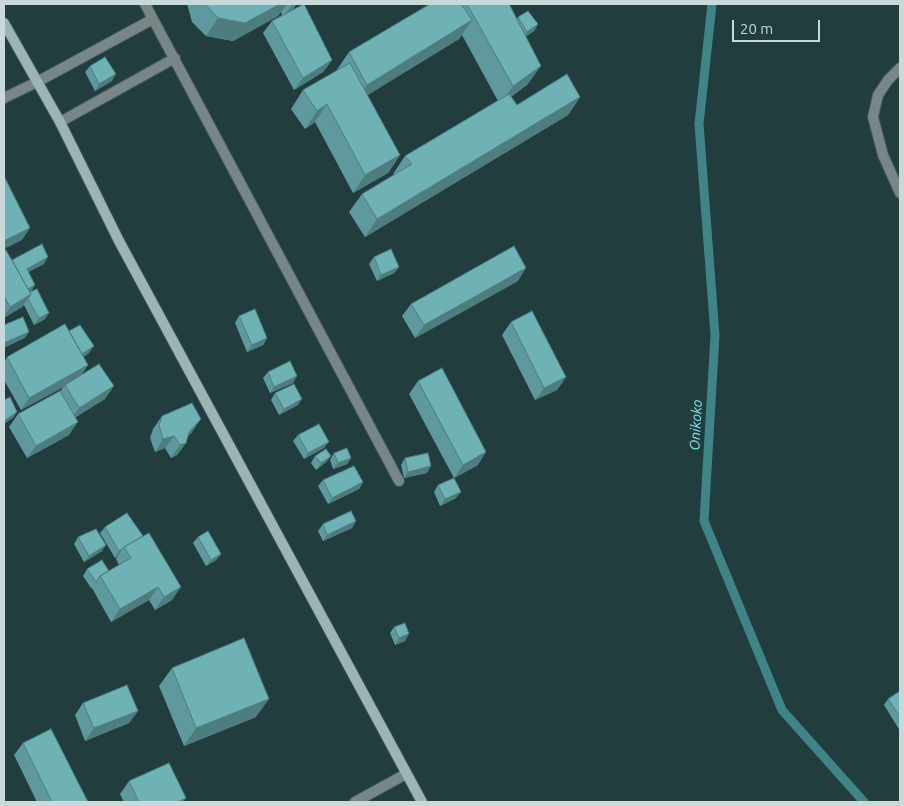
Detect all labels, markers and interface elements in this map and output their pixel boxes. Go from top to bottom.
scale bar [734,10,822,42]
text: 20 m [740,20,773,37]
water label: Onikoko [686,399,706,451]

